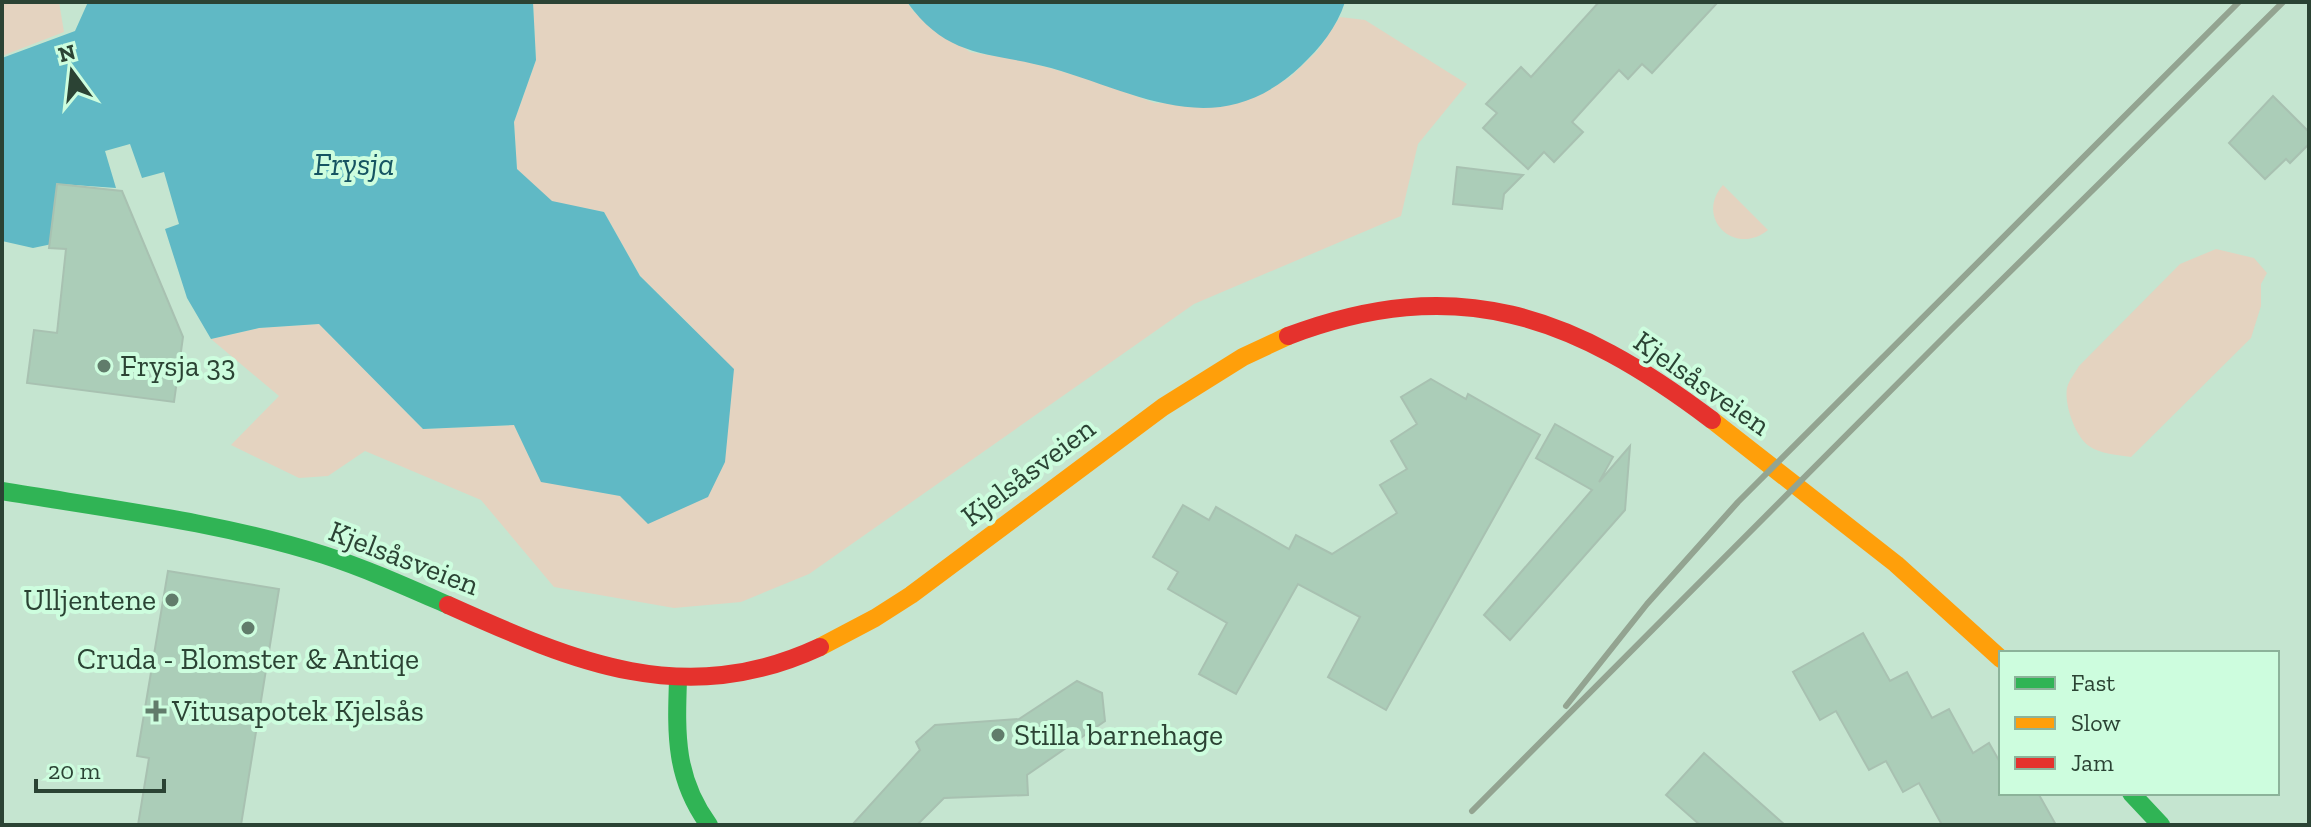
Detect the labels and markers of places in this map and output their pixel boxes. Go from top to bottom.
place label: Frysja 33 [120,348,236,384]
marker: Frysja 33 [95,357,113,375]
place label: Ulljentene [23,582,156,618]
marker: Ulljentene [163,591,181,609]
marker: Cruda - Blomster & Antiqe [239,619,257,637]
place label: Cruda - Blomster & Antiqe [77,641,419,677]
place label: Vitusapotek Kjelsås [171,693,424,729]
marker: Vitusapotek Kjelsås [147,702,165,720]
place label: Stilla barnehage [1014,717,1223,753]
marker: Stilla barnehage [989,726,1007,744]

